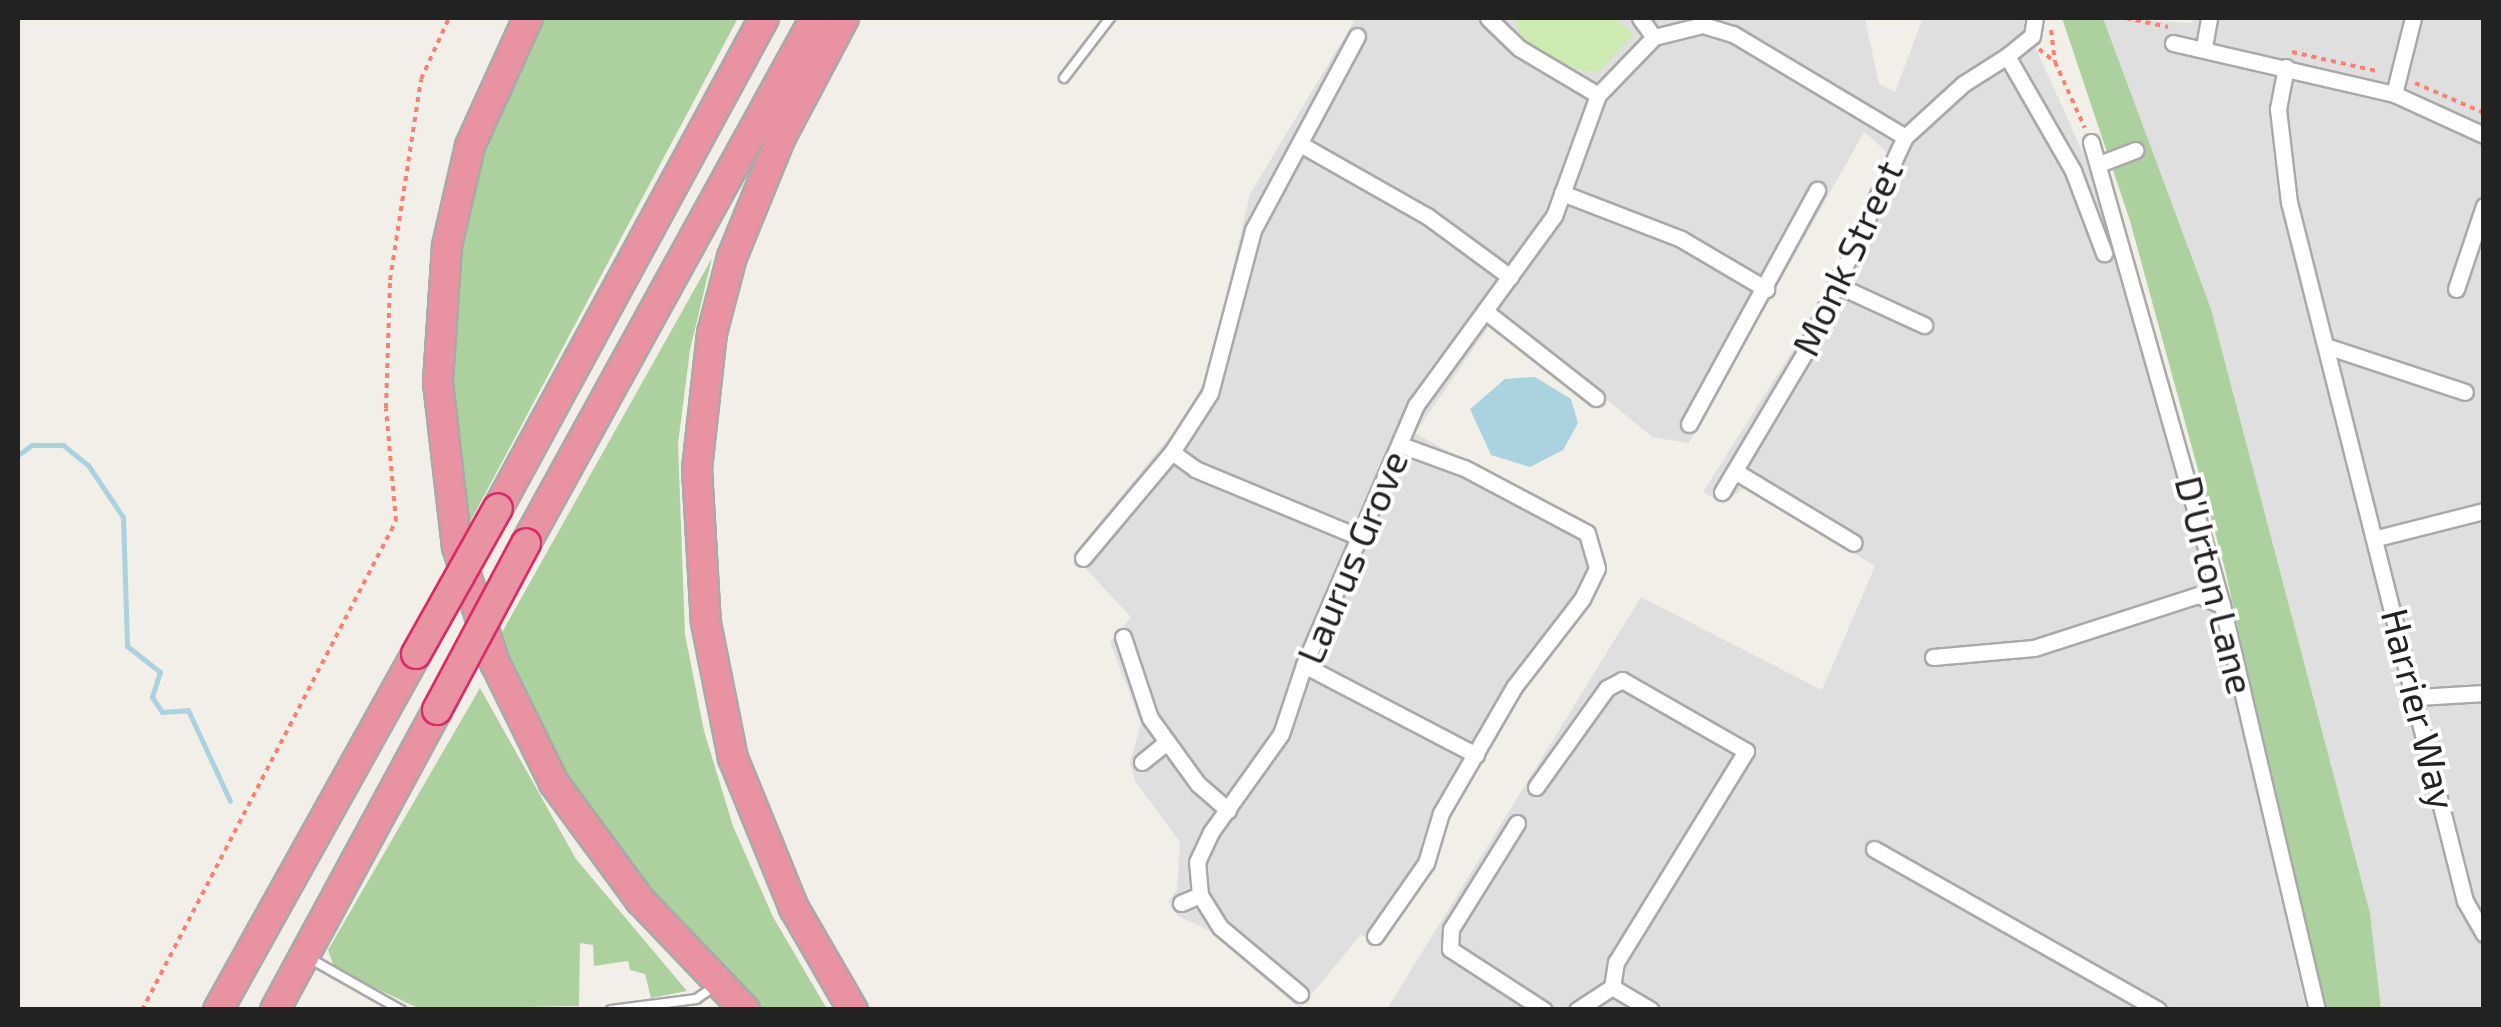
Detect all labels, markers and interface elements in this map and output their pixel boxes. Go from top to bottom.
street label: Monk Street [1782,153,1912,363]
street label: Laurus Grove [1287,444,1417,670]
street label: D'Urton Lane [2166,471,2264,699]
street label: Harrier Way [2372,603,2466,815]

